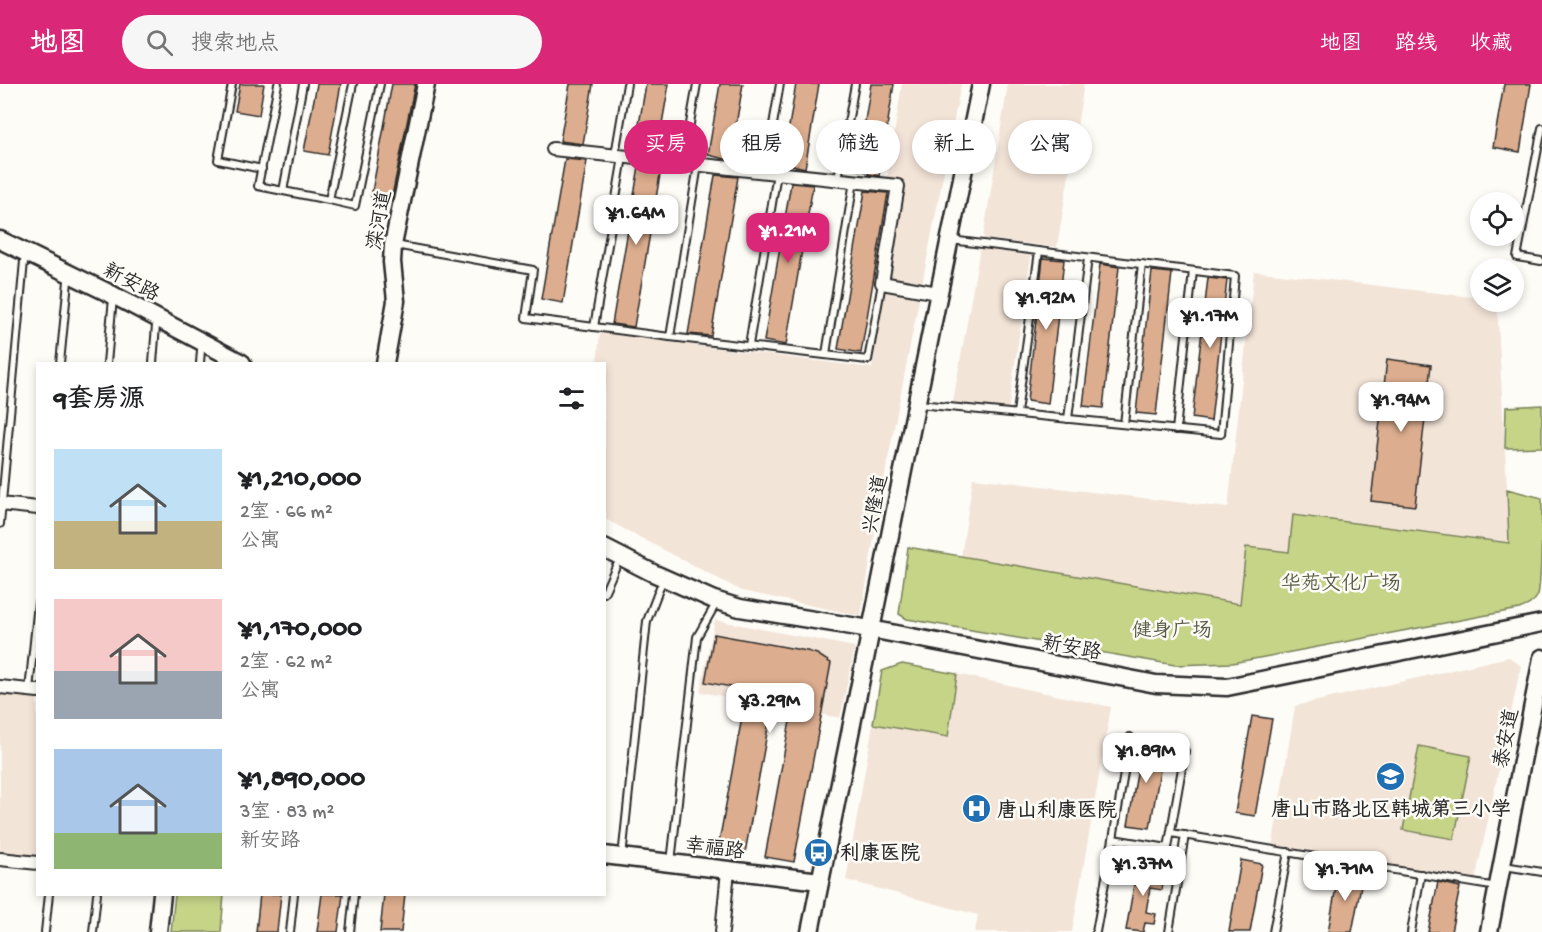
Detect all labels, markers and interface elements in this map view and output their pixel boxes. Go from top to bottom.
search box [122,15,542,69]
icon: search [143,26,176,59]
text: 地图 [30,29,86,62]
text: 搜索地点 [191,32,279,58]
text: 地图 [1320,33,1362,58]
text: 路线 [1395,33,1437,58]
text: 收藏 [1470,33,1512,58]
chip: 买房 [624,120,708,174]
chip: 租房 [720,120,804,174]
chip: 筛选 [816,120,900,174]
chip: 新上 [912,120,996,174]
chip: 公寓 [1008,120,1092,174]
street label: 滦河道 [363,189,398,252]
map controls [1470,192,1524,312]
button: locate [1470,192,1524,246]
pin: ¥1.64M [587,195,685,246]
text: ¥1.64M [607,203,665,226]
pin: ¥1.21M [739,213,837,264]
text: ¥1.21M [760,221,816,244]
street label: 新安路 [98,258,164,308]
button: layers [1470,258,1524,312]
pin: ¥1.92M [997,280,1095,331]
text: ¥1.92M [1017,288,1075,311]
pin: ¥1.17M [1161,298,1259,349]
text: ¥1.17M [1182,306,1238,329]
icon: filters [555,382,588,415]
pin: ¥1.94M [1352,382,1450,433]
text: 9套房源 [54,386,145,417]
text: ¥1.94M [1373,390,1430,413]
text: ¥1,210,000 [240,465,361,496]
icon: home [102,473,174,545]
street label: 兴隆道 [858,473,894,536]
text: 2室 · 66 m² [240,502,333,525]
text: 公寓 [240,531,280,554]
park label: 华苑文化广场 [1281,572,1401,597]
text: ¥1,170,000 [240,615,362,646]
park label: 健身广场 [1132,619,1212,644]
icon: home [102,623,174,695]
street label: 新安路 [1040,630,1104,667]
text: 2室 · 62 m² [240,652,332,675]
text: 公寓 [240,681,280,704]
pin: ¥3.29M [721,683,819,734]
text: ¥3.29M [740,691,800,714]
street label: 泰安道 [1489,707,1525,770]
pin: ¥1.89M [1097,733,1195,784]
text: ¥1.89M [1117,741,1175,764]
school or university icon: 唐山市路北区韩城第三小学 [1375,761,1407,793]
text: ¥1,890,000 [240,765,365,796]
icon: home [102,773,174,845]
hospital icon: 唐山利康医院 [960,793,992,825]
place label: 唐山市路北区韩城第三小学 [1271,798,1511,823]
place label: 唐山利康医院 [997,799,1117,824]
text: 3室 · 83 m² [240,802,334,825]
text: 新安路 [240,831,300,854]
street label: 幸福路 [683,833,747,866]
bus stop icon: 利康医院 [803,836,835,868]
place label: 利康医院 [840,842,920,867]
pin: ¥1.37M [1094,846,1192,897]
pin: ¥1.71M [1296,851,1394,902]
text: ¥1.37M [1114,854,1172,877]
text: ¥1.71M [1317,859,1373,882]

